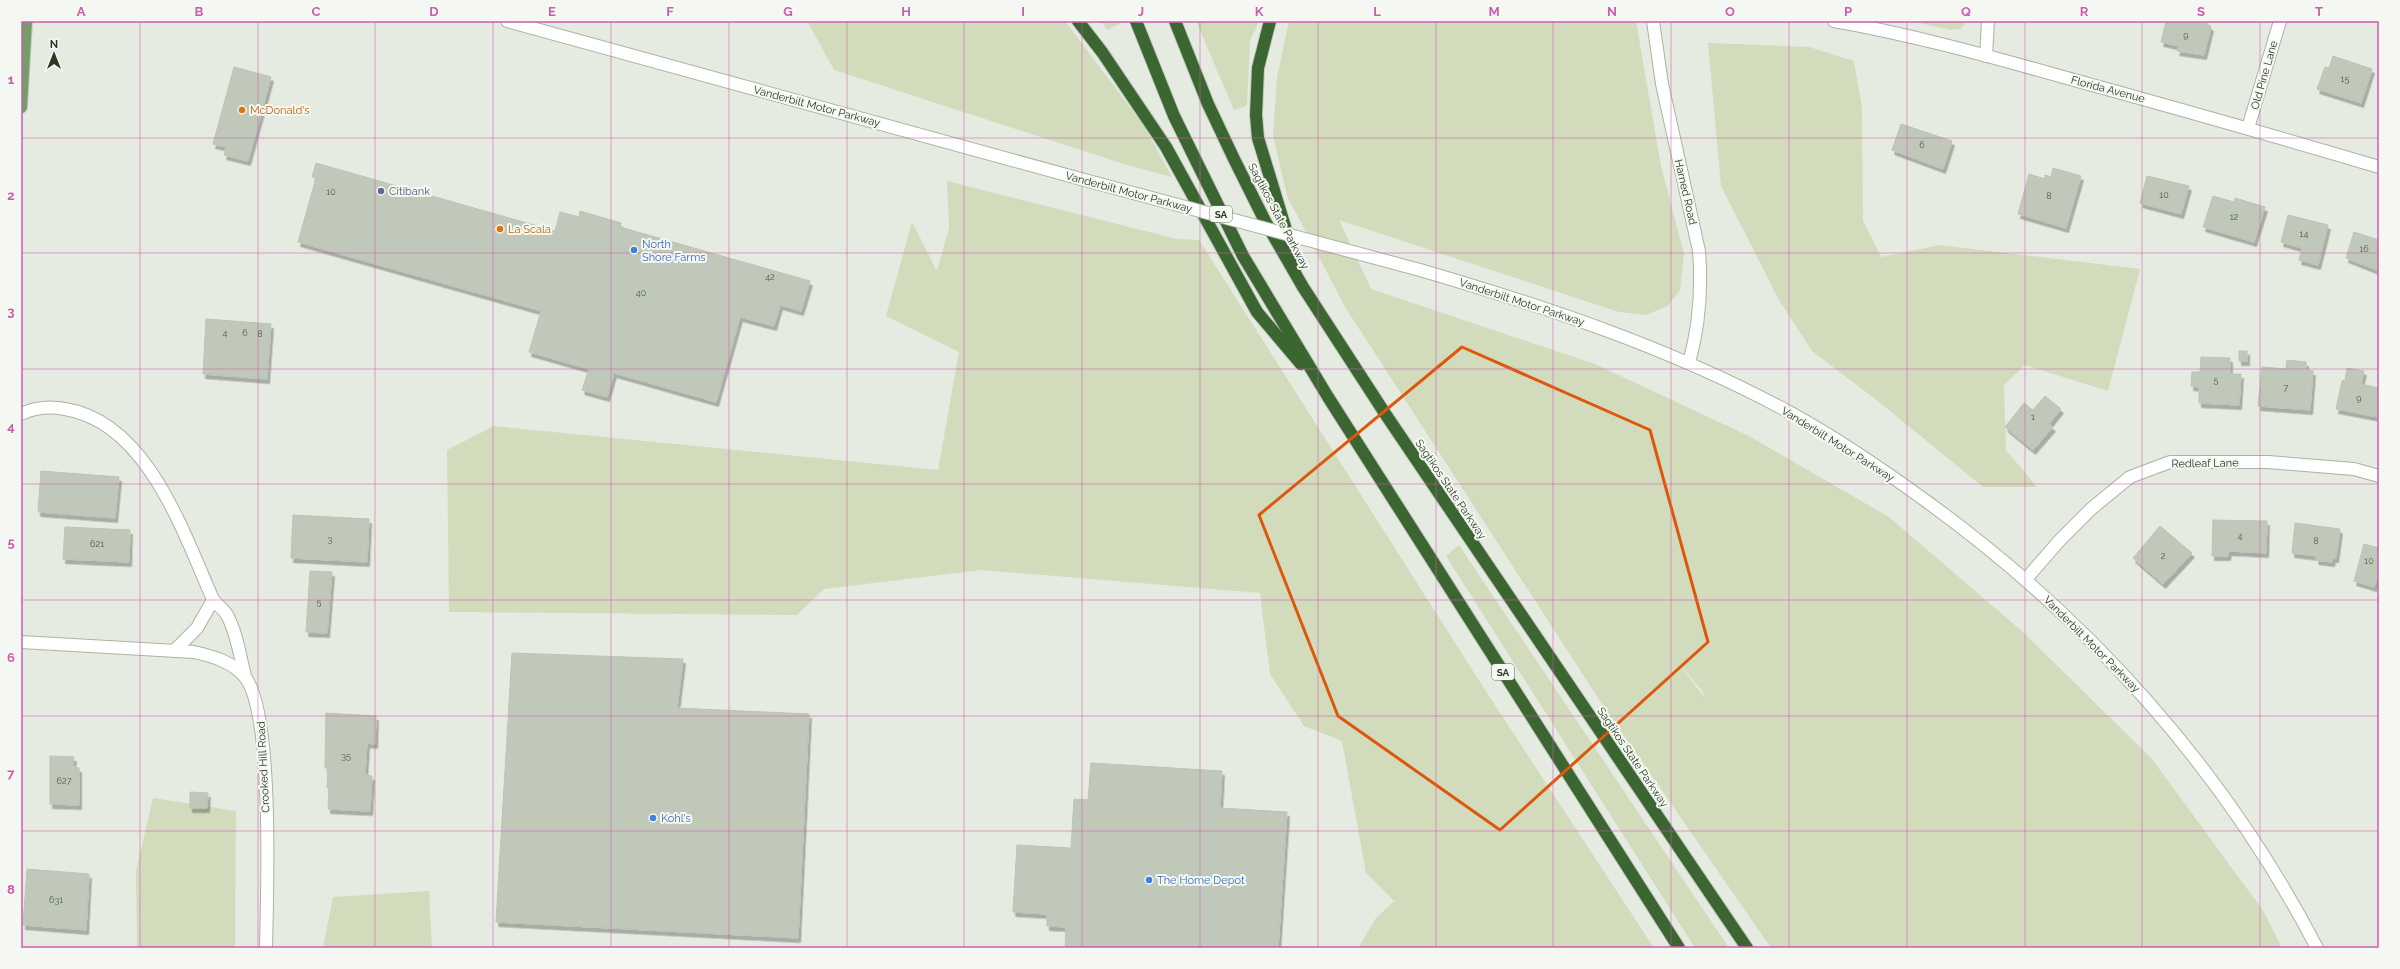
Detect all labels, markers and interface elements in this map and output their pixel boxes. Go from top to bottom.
text: A [77,4,86,19]
text: B [195,4,204,19]
text: C [312,4,321,19]
text: D [429,4,439,19]
text: E [548,4,556,19]
text: F [666,4,674,19]
text: G [783,4,793,19]
text: H [901,4,911,19]
text: I [1021,4,1025,19]
text: J [1138,4,1144,19]
text: K [1255,4,1264,19]
text: L [1373,4,1381,19]
text: M [1488,4,1500,19]
text: N [1607,4,1617,19]
text: O [1725,4,1735,19]
text: P [1844,4,1852,19]
text: Q [1961,4,1971,19]
text: R [2080,4,2089,19]
text: S [2197,4,2205,19]
text: T [2315,4,2323,19]
house number: 9 [2183,30,2189,40]
north arrow [34,34,74,74]
text: N [50,38,58,51]
street label: Old Pine Lane [2248,39,2281,111]
text: 1 [8,72,15,87]
street label: Florida Avenue [2069,73,2147,106]
house number: 15 [2341,74,2349,84]
street label: Vanderbilt Motor Parkway [752,83,882,130]
place label: McDonald's [250,104,310,117]
marker: McDonald's [237,105,247,115]
house number: 6 [1919,140,1925,150]
street label: Harned Road [1672,158,1699,226]
street label: Sagtikos State Parkway [1245,161,1312,271]
street label: Vanderbilt Motor Parkway [1064,169,1194,216]
place label: Citibank [389,185,430,198]
marker: Citibank [376,186,386,196]
house number: 10 [326,187,336,197]
text: 2 [7,188,15,203]
house number: 10 [2159,190,2169,200]
house number: 8 [2046,191,2052,201]
road number: SA [1210,206,1232,222]
house number: 12 [2230,212,2239,222]
place label: La Scala [508,223,551,236]
marker: La Scala [495,224,505,234]
house number: 14 [2300,229,2308,239]
place label: North Shore Farms [642,238,706,264]
house number: 16 [2359,244,2369,254]
marker: North Shore Farms [629,245,639,255]
house number: 42 [765,272,775,282]
street label: Vanderbilt Motor Parkway [1458,276,1586,329]
house number: 40 [636,288,647,298]
text: 3 [7,304,15,319]
house number: 4 [223,328,228,338]
house number: 6 [242,328,248,338]
house number: 8 [257,329,263,339]
house number: 5 [2214,375,2219,385]
house number: 7 [2284,383,2289,393]
house number: 9 [2356,393,2362,403]
street label: Vanderbilt Motor Parkway [1779,404,1897,485]
house number: 1 [2031,412,2035,422]
text: 4 [7,419,15,434]
street label: Sagtikos State Parkway [1412,437,1489,542]
street label: Redleaf Lane [2171,456,2239,471]
house number: 4 [2238,531,2243,541]
house number: 3 [328,534,333,544]
text: 5 [7,535,15,550]
house number: 8 [2313,536,2319,546]
house number: 621 [90,539,104,549]
house number: 2 [2161,551,2166,561]
house number: 10 [2364,556,2374,566]
street label: Vanderbilt Motor Parkway [2041,594,2142,695]
house number: 5 [317,597,322,607]
text: 6 [7,650,15,665]
road number: SA [1492,664,1514,680]
street label: Sagtikos State Parkway [1594,705,1671,810]
street label: Crooked Hill Road [255,721,272,813]
house number: 35 [341,751,351,761]
text: 7 [7,766,15,781]
house number: 627 [57,776,72,786]
place label: Kohl's [661,812,691,825]
marker: Kohl's [648,813,658,823]
place label: The Home Depot [1157,874,1245,887]
marker: The Home Depot [1144,875,1154,885]
text: 8 [7,882,15,897]
house number: 631 [49,895,63,905]

